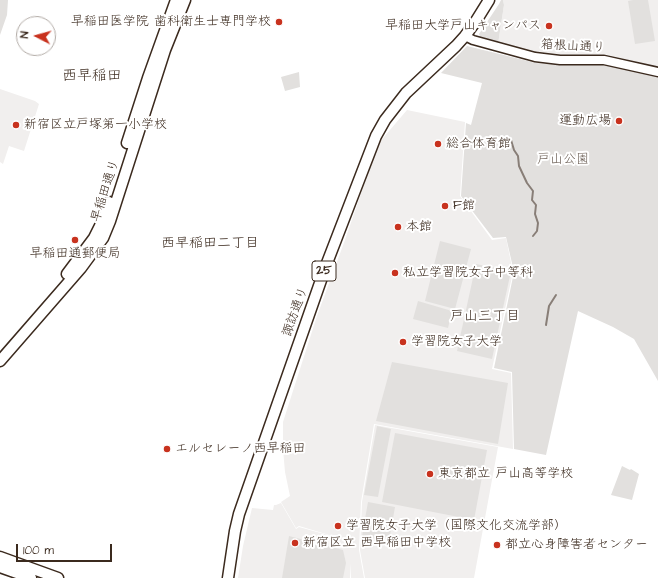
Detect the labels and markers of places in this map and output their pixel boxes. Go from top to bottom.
place label: 早稲田医学院 歯科衛生士専門学校 [71,14,271,30]
marker: 早稲田医学院 歯科衛生士専門学校 [274,17,284,27]
place label: 早稲田大学戸山キャンパス [385,18,541,34]
marker: 早稲田大学戸山キャンパス [544,21,554,31]
place label: 運動広場 [559,113,611,129]
marker: 運動広場 [614,116,624,126]
place label: 新宿区立戸塚第一小学校 [24,117,167,133]
marker: 新宿区立戸塚第一小学校 [11,120,21,130]
place label: 総合体育館 [446,136,511,152]
marker: 総合体育館 [433,139,443,149]
place label: F館 [453,198,475,214]
marker: F館 [440,201,450,211]
place label: 本館 [406,219,432,235]
marker: 本館 [393,222,403,232]
marker: 早稲田通郵便局 [70,235,80,245]
place label: 早稲田通郵便局 [30,246,120,262]
place label: 私立学習院女子中等科 [403,265,533,281]
marker: 私立学習院女子中等科 [390,268,400,278]
place label: 学習院女子大学 [411,334,502,350]
marker: 学習院女子大学 [398,337,408,347]
place label: エルセレーノ西早稲田 [175,441,306,457]
marker: エルセレーノ西早稲田 [162,444,172,454]
place label: 東京都立 戸山高等学校 [438,466,573,482]
marker: 東京都立 戸山高等学校 [425,469,435,479]
place label: 学習院女子大学（国際文化交流学部） [346,518,567,534]
marker: 学習院女子大学（国際文化交流学部） [333,521,343,531]
place label: 新宿区立 西早稲田中学校 [303,535,451,551]
place label: 都立心身障害者センター [505,537,648,553]
marker: 新宿区立 西早稲田中学校 [290,538,300,548]
marker: 都立心身障害者センター [492,540,502,550]

